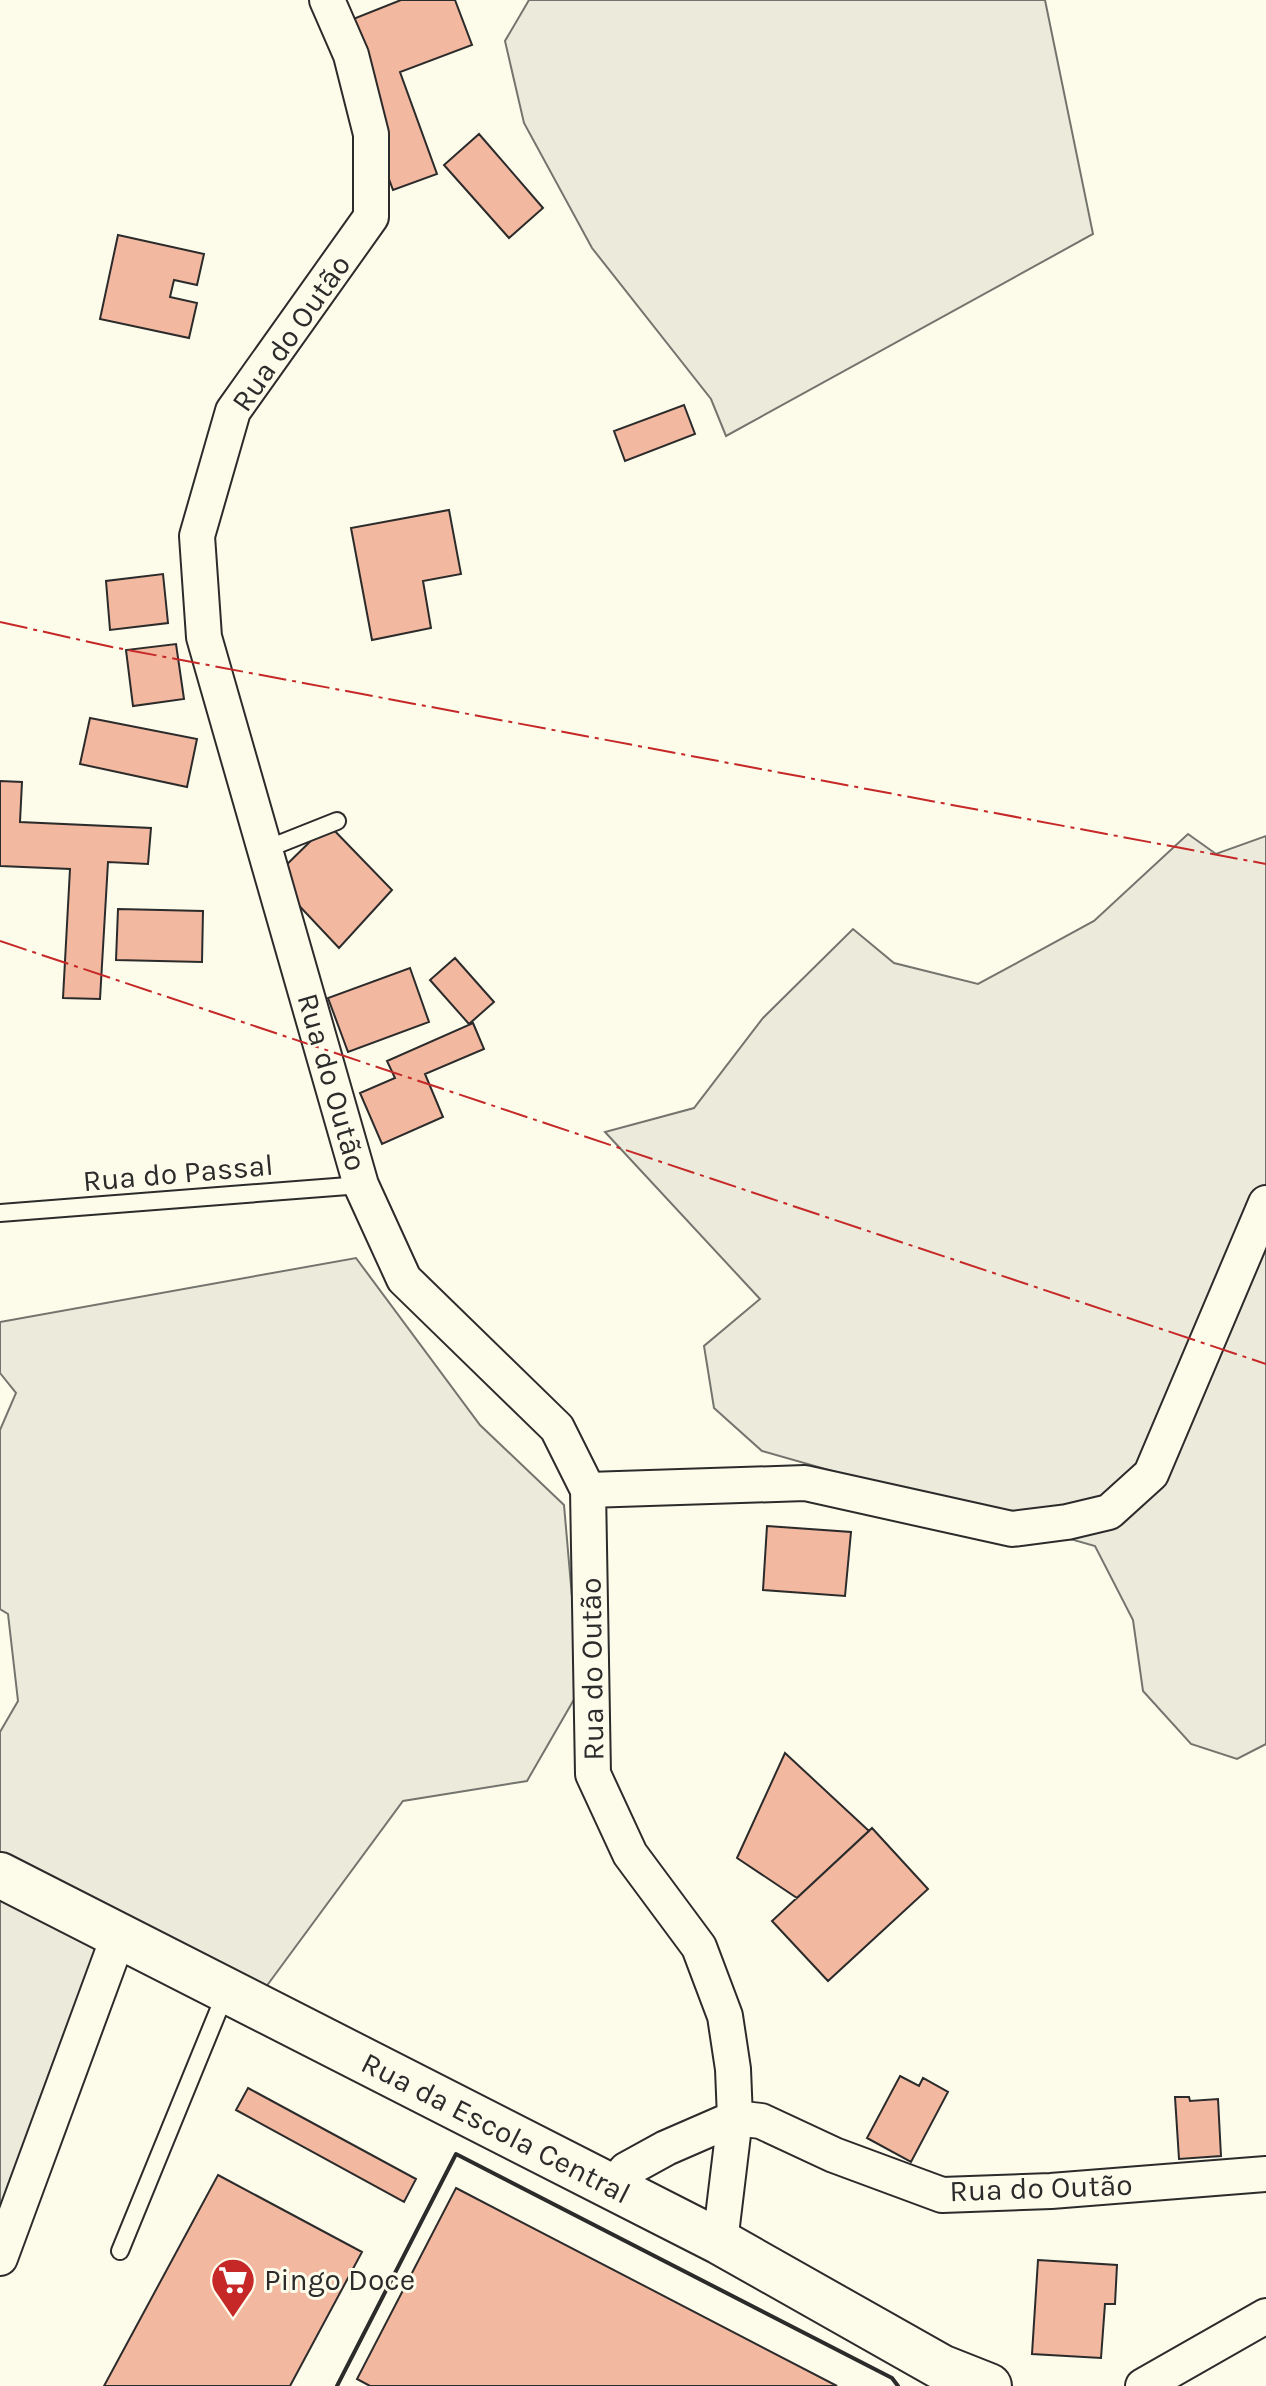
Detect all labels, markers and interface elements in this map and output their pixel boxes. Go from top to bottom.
street label: Rua do Outão [224,248,358,418]
street label: Rua do Outão [289,989,375,1175]
street label: Rua do Passal [81,1147,275,1199]
street label: Rua do Outão [572,1577,612,1761]
street label: Rua da Escola Central [355,2045,637,2211]
street label: Rua do Outão [949,2167,1133,2209]
supermarket icon: Pingo Doce [209,2256,257,2319]
place label: Pingo Doce [264,2262,415,2298]

